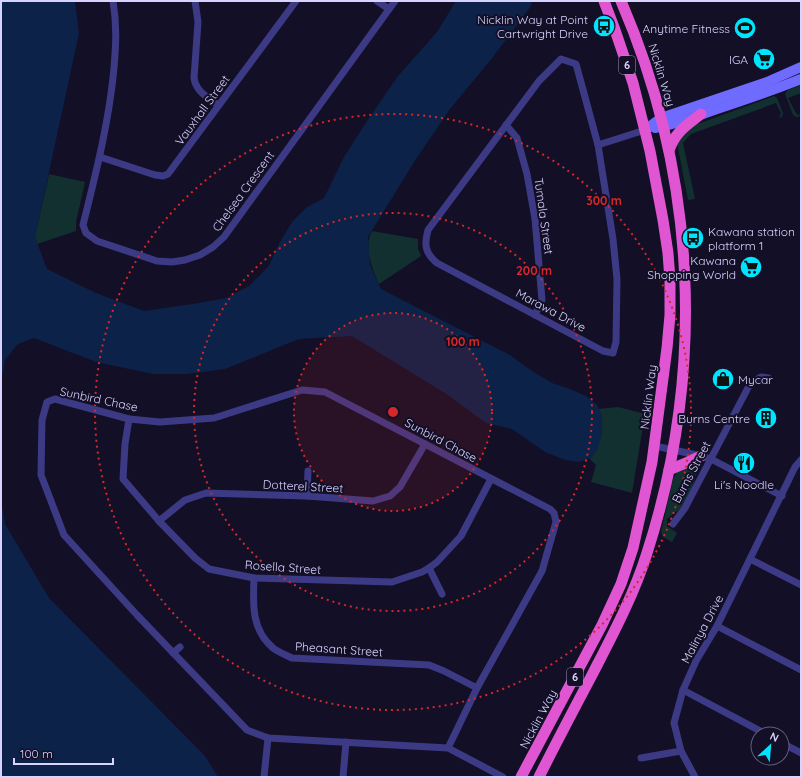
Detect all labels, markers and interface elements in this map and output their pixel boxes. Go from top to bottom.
place label: Nicklin Way at Point Cartwright Drive [477,12,588,41]
bus stop icon: Nicklin Way at Point Cartwright Drive [591,13,617,39]
sports icon: Anytime Fitness [732,15,758,41]
place label: Anytime Fitness [643,21,730,36]
street label: Nicklin Way [645,42,679,108]
supermarket icon: IGA [751,46,777,72]
place label: IGA [729,52,748,67]
road number: 6 [619,56,635,74]
street label: Vauxhall Street [171,72,233,148]
street label: Chelsea Crescent [209,148,277,234]
street label: Tumala Street [531,177,557,255]
text: 300 m [586,193,622,208]
place label: Kawana station platform 1 [708,224,795,253]
bus stop icon: Kawana station platform 1 [680,225,706,251]
place label: Kawana Shopping World [647,253,736,282]
supermarket icon: Kawana Shopping World [738,254,764,280]
text: 200 m [516,263,552,278]
street label: Marawa Drive [513,285,589,335]
text: 100 m [446,334,480,349]
street label: Nicklin Way [637,364,659,430]
shop icon: Mycar [710,366,736,392]
place label: Mycar [738,372,773,387]
street label: Sunbird Chase [59,383,140,415]
centre of rings [386,405,400,419]
building icon: Burns Centre [753,405,779,431]
place label: Burns Centre [678,411,750,426]
street label: Sunbird Chase [402,415,480,465]
street label: Burns Street [668,439,714,505]
restaurant icon: Li's Noodle [731,450,757,476]
street label: Dotterel Street [262,476,344,496]
place label: Li's Noodle [714,477,774,492]
street label: Rosella Street [244,557,322,577]
street label: Malinya Drive [678,592,726,666]
street label: Pheasant Street [295,638,383,660]
road number: 6 [567,668,583,686]
street label: Nicklin Way [516,687,560,751]
north arrow [750,726,790,766]
text: N [768,729,781,745]
scale bar [14,740,113,766]
text: 100 m [20,746,53,761]

